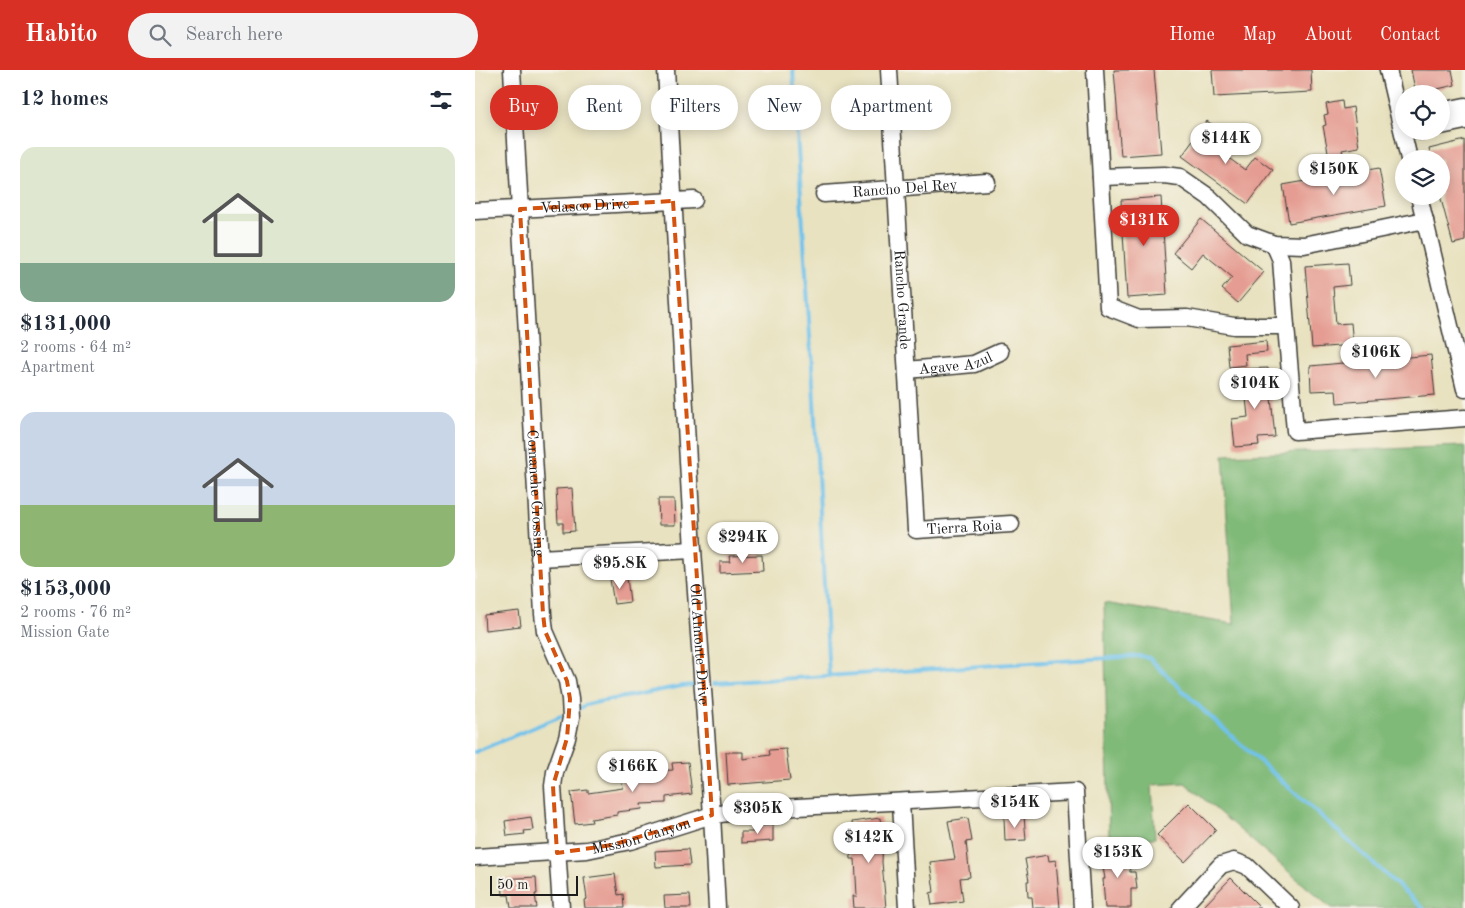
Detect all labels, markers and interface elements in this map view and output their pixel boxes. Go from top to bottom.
search box [128,13,478,58]
icon: search [146,21,174,49]
text: Habito [25,23,98,47]
text: Search here [186,26,283,45]
text: Home [1169,26,1215,44]
text: Map [1243,26,1276,44]
text: About [1304,26,1352,44]
text: Contact [1380,26,1440,44]
chip: Buy [490,85,558,130]
chip: Rent [568,85,641,130]
chip: Filters [651,85,738,130]
chip: New [748,85,821,130]
chip: Apartment [831,85,951,130]
map controls [1395,85,1450,205]
button: locate [1395,85,1450,140]
icon: filters [427,86,455,114]
text: 12 homes [20,89,108,110]
pin: $144K [1191,122,1261,165]
text: $144K [1201,131,1251,147]
button: layers [1395,150,1450,205]
pin: $150K [1299,154,1369,196]
text: $150K [1309,162,1359,178]
street label: Rancho Del Rey [852,178,958,201]
icon: home [193,180,283,270]
street label: Velasco Drive [540,197,630,217]
pin: $131K [1109,204,1179,247]
text: $131K [1119,213,1169,229]
street label: Rancho Grande [891,249,911,350]
text: $131,000 [20,314,111,335]
pin: $106K [1341,336,1411,379]
text: 2 rooms · 64 m² [20,340,131,356]
text: $106K [1351,345,1401,361]
street label: Agave Azul [918,350,995,378]
text: Apartment [20,360,95,376]
pin: $104K [1220,368,1290,410]
text: $104K [1230,376,1280,392]
street label: Comanche Crossing [524,429,546,558]
icon: home [193,445,283,535]
street label: Tierra Roja [926,519,1003,538]
pin: $294K [708,522,778,564]
text: $294K [718,530,768,546]
pin: $95.8K [579,548,661,590]
text: $95.8K [593,556,647,572]
text: $153,000 [20,579,111,600]
street label: Old Almonte Drive [686,583,710,706]
text: 2 rooms · 76 m² [20,605,131,621]
text: Mission Gate [20,625,109,641]
pin: $166K [598,750,668,793]
text: $166K [608,759,658,775]
pin: $154K [980,786,1050,829]
pin: $305K [723,792,793,835]
text: $154K [990,795,1040,811]
text: $305K [733,801,783,817]
street label: Mission Canyon [591,816,693,858]
pin: $142K [834,822,904,864]
text: $142K [844,830,894,846]
pin: $153K [1083,836,1153,879]
text: $153K [1093,845,1143,861]
scale bar [490,873,577,896]
text: 50 m [497,878,528,892]

